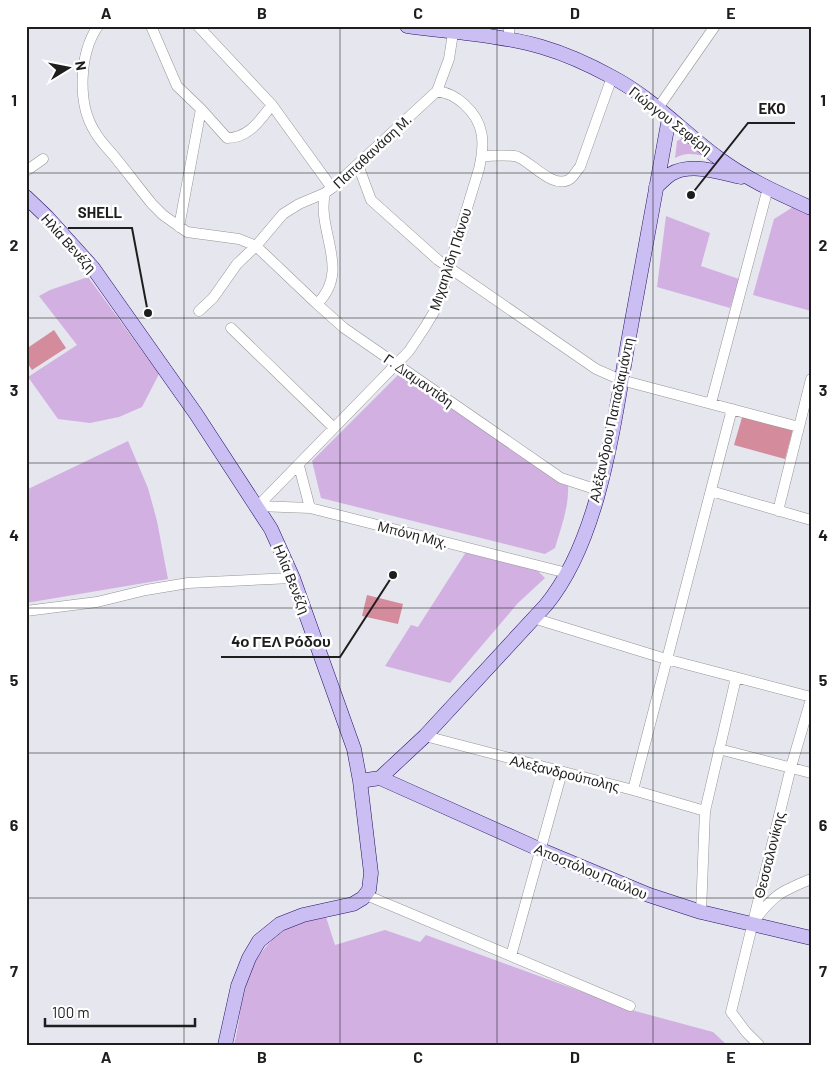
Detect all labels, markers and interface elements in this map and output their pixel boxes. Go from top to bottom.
text: A [101,3,112,22]
text: B [257,3,267,22]
text: C [413,3,423,22]
text: D [570,3,580,22]
text: E [726,3,736,22]
north arrow [42,42,92,92]
text: N [72,60,90,72]
street label: Γιώργου Σεφέρη [626,82,716,158]
text: 1 [11,90,17,109]
text: 1 [820,90,826,109]
callout: EKO [748,93,795,123]
text: EKO [758,99,786,117]
street label: Παπαθανάση Μ. [329,110,415,192]
callout: SHELL [68,198,132,228]
text: SHELL [78,203,123,221]
street label: Μιχαηλίδη Πάνου [425,206,475,312]
street label: Ηλία Βενέζη [38,210,100,276]
text: 2 [10,235,19,254]
text: 2 [819,235,828,254]
street label: Αλέξανδρου Παπαδιαμάντη [585,336,637,504]
street label: Γ. Διαμαντίδη [381,350,457,410]
text: 3 [10,380,18,399]
text: 3 [819,380,827,399]
street label: Μπόνη Μιχ. [376,517,450,551]
text: 4 [9,525,19,544]
text: 4 [818,525,828,544]
street label: Ηλία Βενέζη [270,542,314,616]
callout: 4ο ΓΕΛ Ρόδου [221,627,340,657]
text: 4ο ΓΕΛ Ρόδου [231,632,331,650]
text: 5 [10,670,19,689]
text: 5 [819,670,828,689]
street label: Αλεξανδρούπολης [508,751,622,795]
street label: Θεσσαλονίκης [750,810,788,900]
text: 6 [10,815,19,834]
text: 6 [819,815,828,834]
street label: Αποστόλου Παύλου [532,840,650,902]
text: 7 [10,961,18,980]
text: 7 [819,961,827,980]
scale bar [45,996,195,1028]
text: 100 m [52,1003,90,1021]
text: A [101,1047,112,1066]
text: B [257,1047,267,1066]
text: C [413,1047,423,1066]
text: D [570,1047,580,1066]
text: E [726,1047,736,1066]

